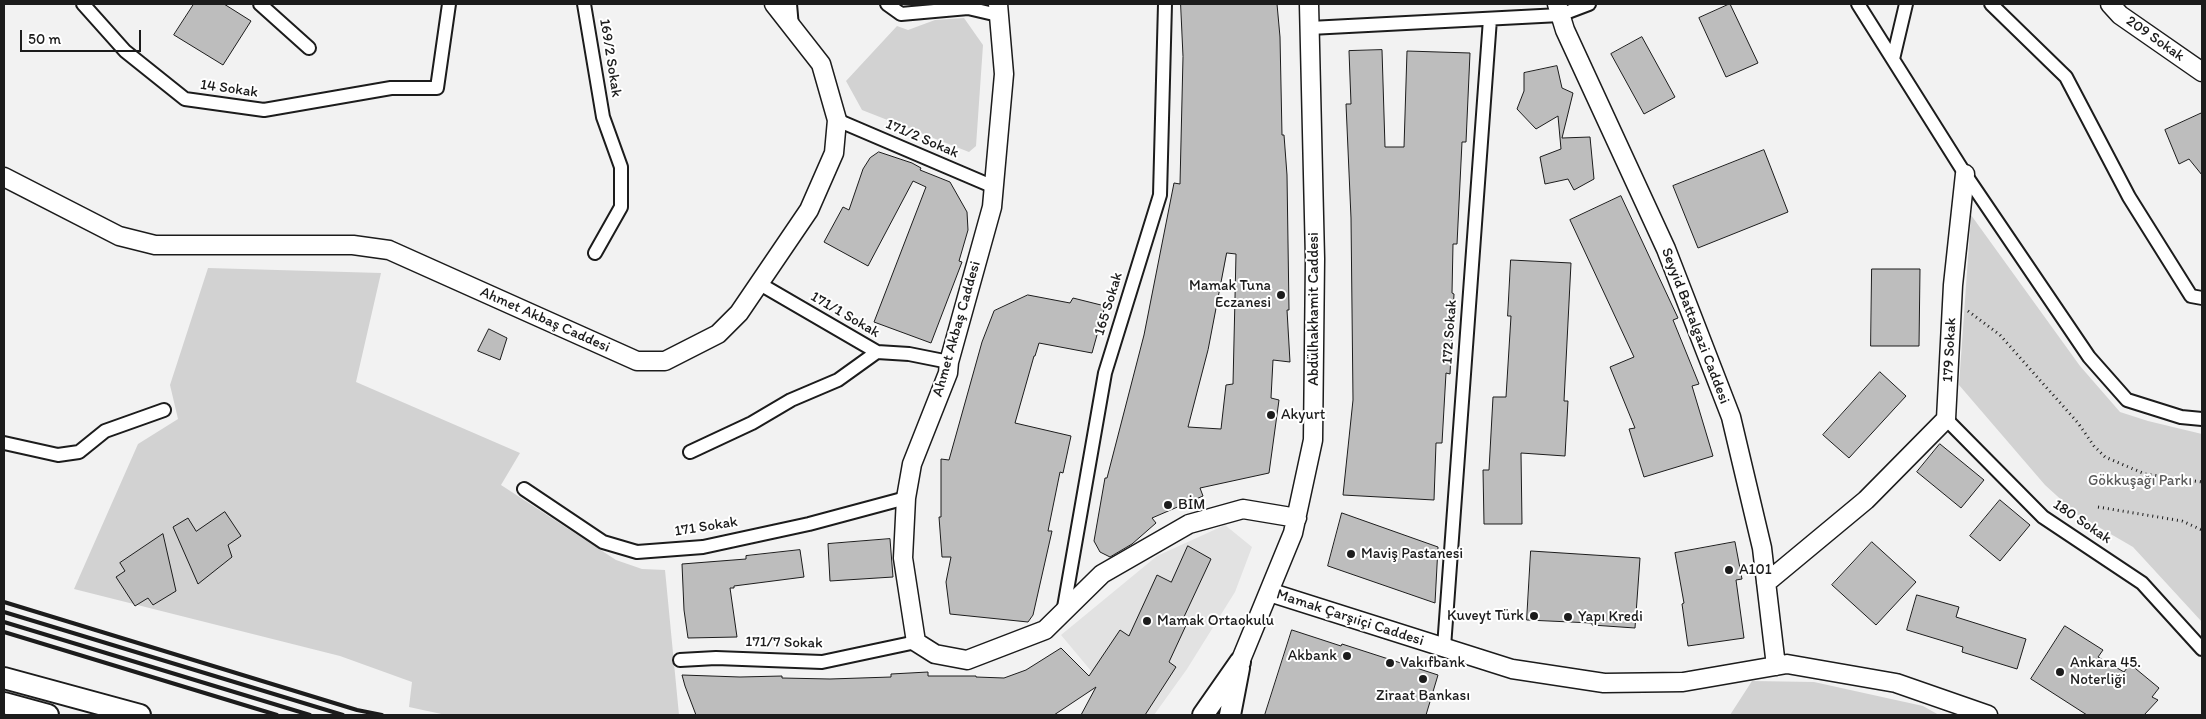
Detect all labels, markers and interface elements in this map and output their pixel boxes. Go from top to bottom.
street label: 209 Sokak [2122,12,2188,66]
street label: 169/2 Sokak [595,17,625,99]
scale bar [22,20,144,52]
text: 50 m [28,30,61,48]
street label: 14 Sokak [199,76,259,102]
street label: 171/2 Sokak [883,116,961,162]
street label: Abdülhakhamit Caddesi [1305,232,1323,386]
street label: Seyyid Battalgazi Caddesi [1657,245,1733,407]
street label: Ahmet Akbaş Caddesi [929,259,985,399]
street label: 165 Sokak [1091,270,1127,338]
place label: Mamak Tuna Eczanesi [1189,277,1271,312]
street label: Ahmet Akbaş Caddesi [477,283,613,357]
street label: 171/1 Sokak [807,288,883,342]
marker: Mamak Tuna Eczanesi [1275,289,1287,301]
street label: 172 Sokak [1439,299,1461,365]
street label: 179 Sokak [1939,317,1961,383]
place label: Akyurt [1281,406,1325,424]
marker: Akyurt [1265,409,1277,421]
park label: Gökkuşağı Parkı [2088,472,2192,490]
place label: BİM [1178,496,1205,514]
street label: 180 Sokak [2049,496,2115,548]
marker: BİM [1162,499,1174,511]
street label: 171 Sokak [673,513,739,541]
place label: Maviş Pastanesi [1361,545,1463,563]
marker: Maviş Pastanesi [1345,548,1357,560]
place label: A101 [1739,561,1772,579]
marker: A101 [1723,564,1735,576]
street label: Mamak Çarşıiçi Caddesi [1274,586,1426,650]
place label: Kuveyt Türk [1447,607,1524,625]
place label: Yapı Kredi [1578,608,1643,626]
marker: Kuveyt Türk [1528,610,1540,622]
marker: Yapı Kredi [1562,611,1574,623]
place label: Mamak Ortaokulu [1157,612,1274,630]
marker: Mamak Ortaokulu [1141,615,1153,627]
street label: 171/7 Sokak [745,633,823,653]
place label: Akbank [1288,647,1337,665]
marker: Akbank [1341,650,1353,662]
place label: Vakıfbank [1400,654,1465,672]
place label: Ankara 45. Noterliği [2070,654,2141,689]
marker: Vakıfbank [1384,657,1396,669]
marker: Ankara 45. Noterliği [2054,666,2066,678]
marker: Ziraat Bankası [1417,673,1429,685]
place label: Ziraat Bankası [1376,687,1470,705]

